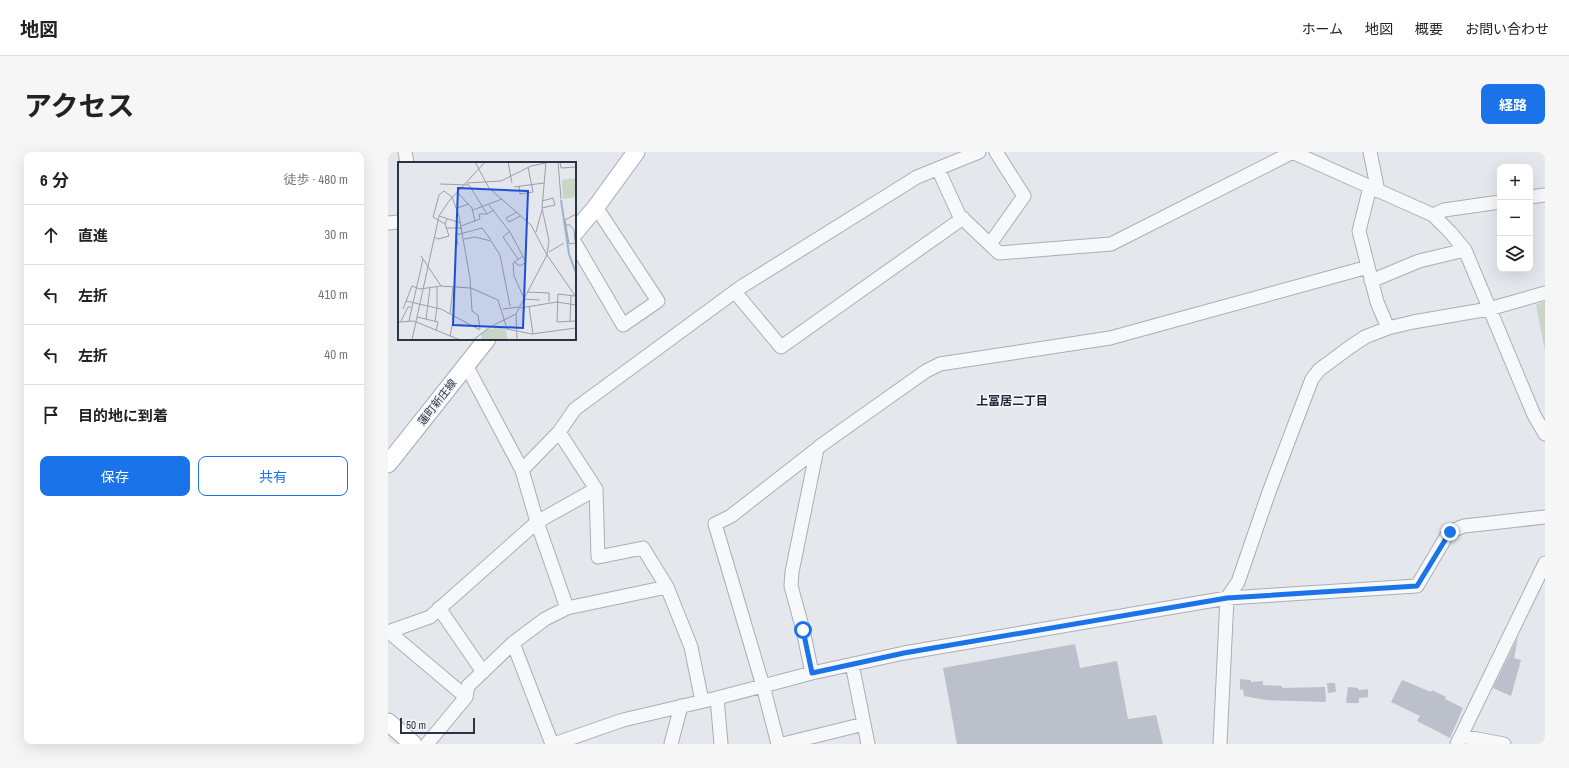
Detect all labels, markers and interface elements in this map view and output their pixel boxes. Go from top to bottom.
text: 地図 [20,16,58,42]
text: ホーム [1301,20,1343,38]
text: 地図 [1365,20,1393,38]
text: 概要 [1415,20,1443,38]
text: お問い合わせ [1465,20,1549,38]
button: 経路 [1481,84,1545,124]
text: アクセス [24,87,135,125]
inset map [398,162,576,340]
map controls [1497,164,1533,272]
button: + [1497,164,1533,200]
text: 6 分 [40,168,69,191]
text: 徒歩 · 480 m [283,171,348,188]
button: − [1497,200,1533,236]
icon: ahead [40,224,62,246]
text: 直進 [78,225,108,246]
text: 30 m [324,226,348,243]
button: layers [1497,236,1533,272]
icon: left [40,284,62,306]
text: 左折 [78,285,108,306]
text: 410 m [318,286,348,303]
icon: left [40,344,62,366]
text: 左折 [78,345,108,366]
text: 40 m [324,346,348,363]
street label: 蓮町新庄線 [415,376,459,428]
district label: 上冨居二丁目 [976,393,1048,409]
icon: arrive [40,404,62,426]
text: 目的地に到着 [78,405,168,426]
button: 保存 [40,456,190,496]
button: 共有 [198,456,348,496]
route end [1441,523,1459,541]
route start [794,621,812,639]
scale bar [400,716,475,735]
text: 50 m [406,718,426,732]

